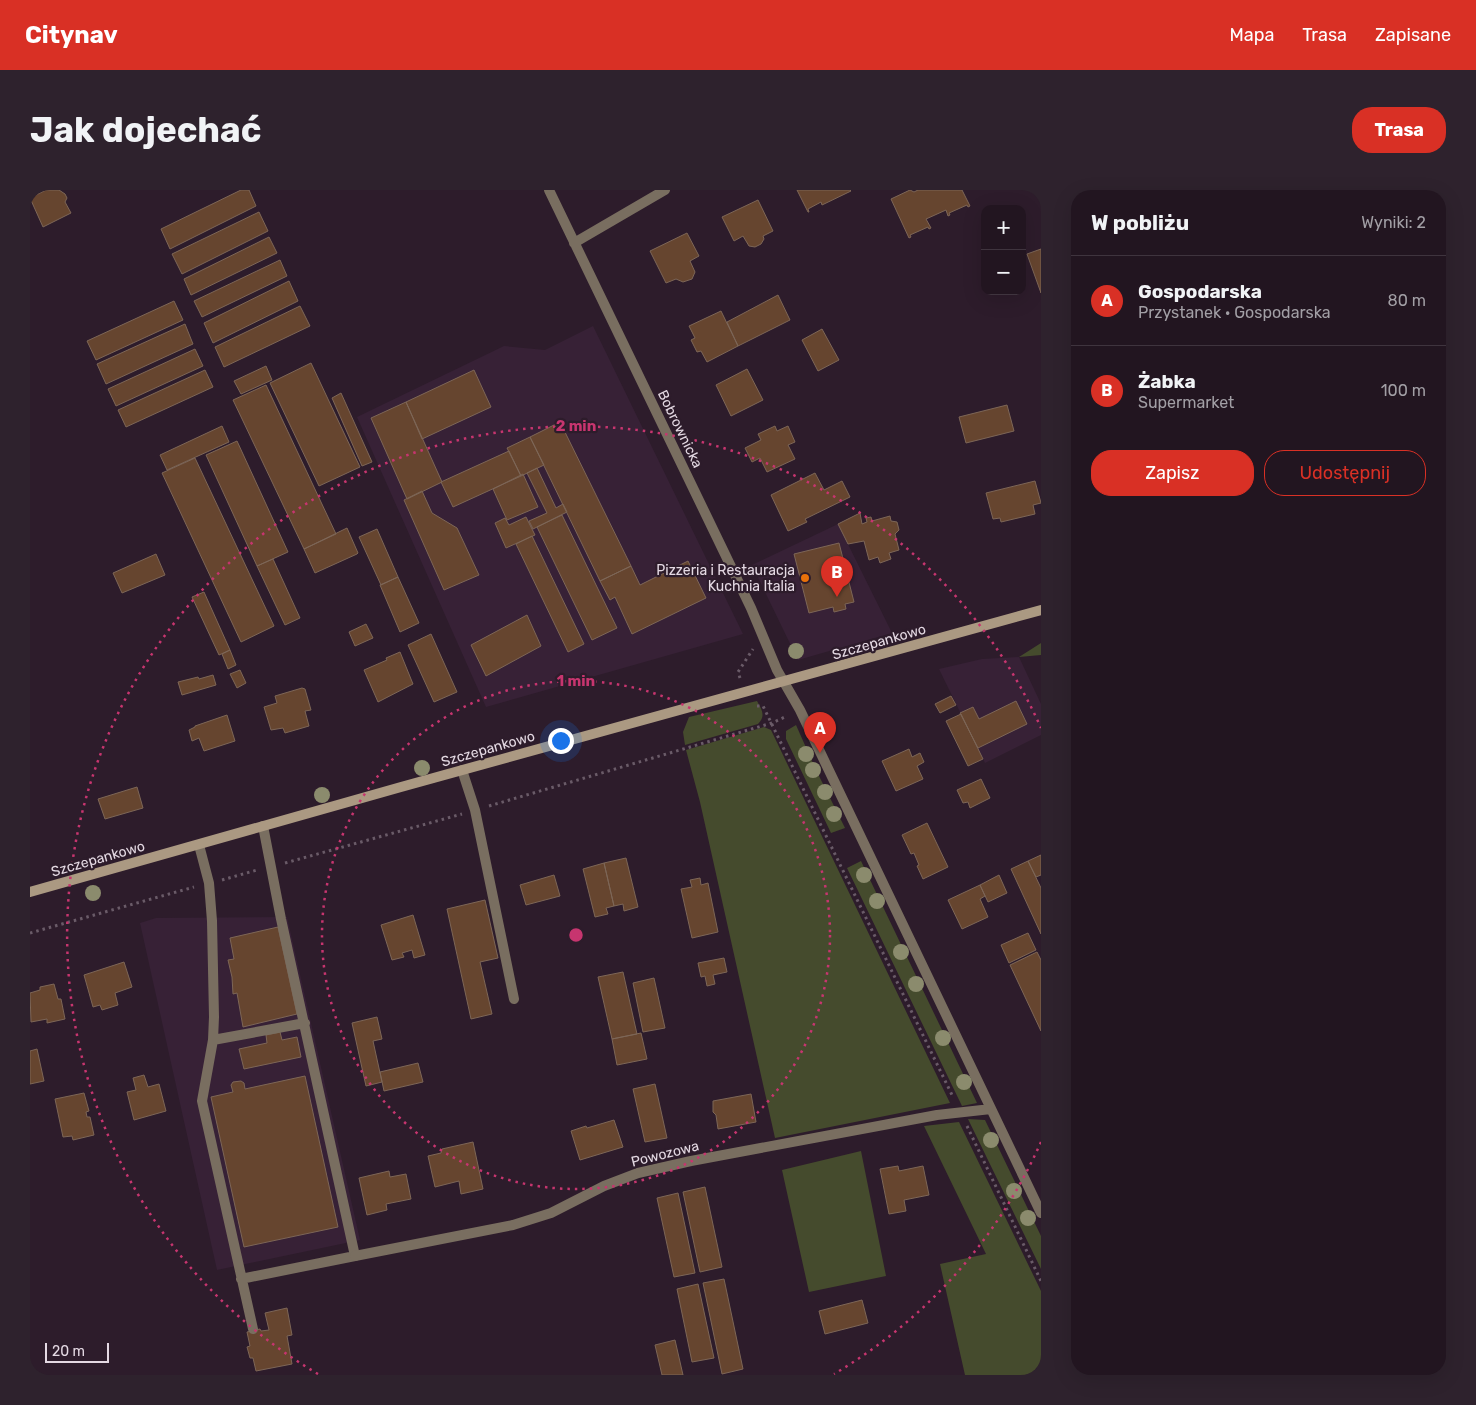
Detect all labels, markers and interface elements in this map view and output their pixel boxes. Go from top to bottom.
text: Citynav [25,21,118,49]
text: Mapa [1229,24,1274,46]
text: Trasa [1302,24,1347,46]
text: Zapisane [1375,24,1451,46]
button: Trasa [1352,107,1446,153]
text: Jak dojechać [30,109,261,151]
map controls [981,205,1026,295]
button: + [981,205,1026,250]
text: W pobliżu [1091,210,1189,235]
text: Wyniki: 2 [1361,213,1426,232]
button: − [981,250,1026,295]
text: Gospodarska [1138,280,1262,303]
text: A [1101,291,1113,310]
text: 80 m [1388,291,1426,310]
text: Przystanek · Gospodarska [1138,303,1331,322]
text: Żabka [1138,370,1196,393]
text: B [1101,381,1113,400]
text: 100 m [1381,381,1426,400]
street label: Bobrownicka [654,387,706,471]
text: Supermarket [1138,393,1234,412]
text: 2 min [556,417,596,435]
button: Zapisz [1091,450,1254,496]
button: Udostępnij [1264,450,1426,496]
pin: B [821,556,853,597]
place label: Pizzeria i Restauracja Kuchnia Italia [656,562,795,595]
marker: Pizzeria i Restauracja Kuchnia Italia [799,572,811,584]
street label: Szczepankowo [830,621,928,663]
text: 1 min [557,672,595,690]
pin: A [804,712,836,753]
street label: Szczepankowo [439,728,537,770]
your location [548,728,574,754]
street label: Szczepankowo [49,838,147,880]
centre of rings [567,926,585,944]
street label: Powozowa [629,1137,701,1171]
scale bar [45,1340,109,1363]
text: 20 m [52,1343,85,1360]

